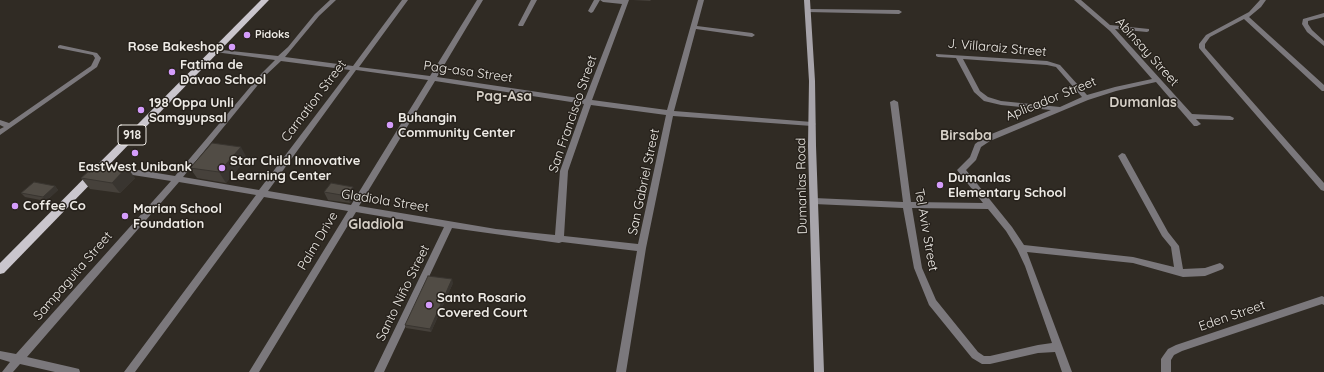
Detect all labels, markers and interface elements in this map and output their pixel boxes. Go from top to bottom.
street label: Abinsay Street [1112,14,1182,90]
place label: Pidoks [255,28,290,42]
marker: Pidoks [242,30,252,40]
street label: J. Villaraiz Street [947,36,1047,60]
place label: Rose Bakeshop [128,39,224,55]
marker: Rose Bakeshop [227,42,237,52]
street label: San Francisco Street [546,53,600,175]
place label: Fatima de Davao School [180,57,266,88]
street label: Carnation Street [278,57,350,145]
street label: Pag-asa Street [422,58,514,86]
marker: Fatima de Davao School [167,67,177,77]
street label: Aplicador Street [1003,74,1099,124]
district label: Pag-Asa [476,89,532,105]
place label: 198 Oppa Unli Samgyupsal [149,95,234,126]
district label: Dumanlas [1109,95,1177,111]
marker: 198 Oppa Unli Samgyupsal [136,105,146,115]
place label: Buhangin Community Center [398,110,515,141]
marker: Buhangin Community Center [385,120,395,130]
road number: 918 [118,125,146,145]
street label: San Gabriel Street [625,127,663,237]
district label: Birsaba [940,128,992,144]
street label: Dumanlas Road [793,137,811,235]
marker: EastWest Unibank [130,148,140,158]
place label: Star Child Innovative Learning Center [230,153,360,184]
place label: EastWest Unibank [78,159,192,175]
marker: Star Child Innovative Learning Center [217,163,227,173]
place label: Dumanlas Elementary School [948,170,1066,201]
marker: Dumanlas Elementary School [935,180,945,190]
street label: Gladiola Street [340,186,430,216]
street label: Tel Aviv Street [911,187,941,273]
place label: Coffee Co [23,198,86,214]
marker: Coffee Co [10,201,20,211]
place label: Marian School Foundation [133,201,222,232]
street label: Palm Drive [295,209,341,273]
marker: Marian School Foundation [120,211,130,221]
district label: Gladiola [348,217,404,233]
street label: Sampaguita Street [30,228,116,324]
street label: Santo Niño Street [373,242,433,344]
place label: Santo Rosario Covered Court [437,290,528,321]
street label: Eden Street [1197,297,1267,335]
marker: Santo Rosario Covered Court [424,300,434,310]

